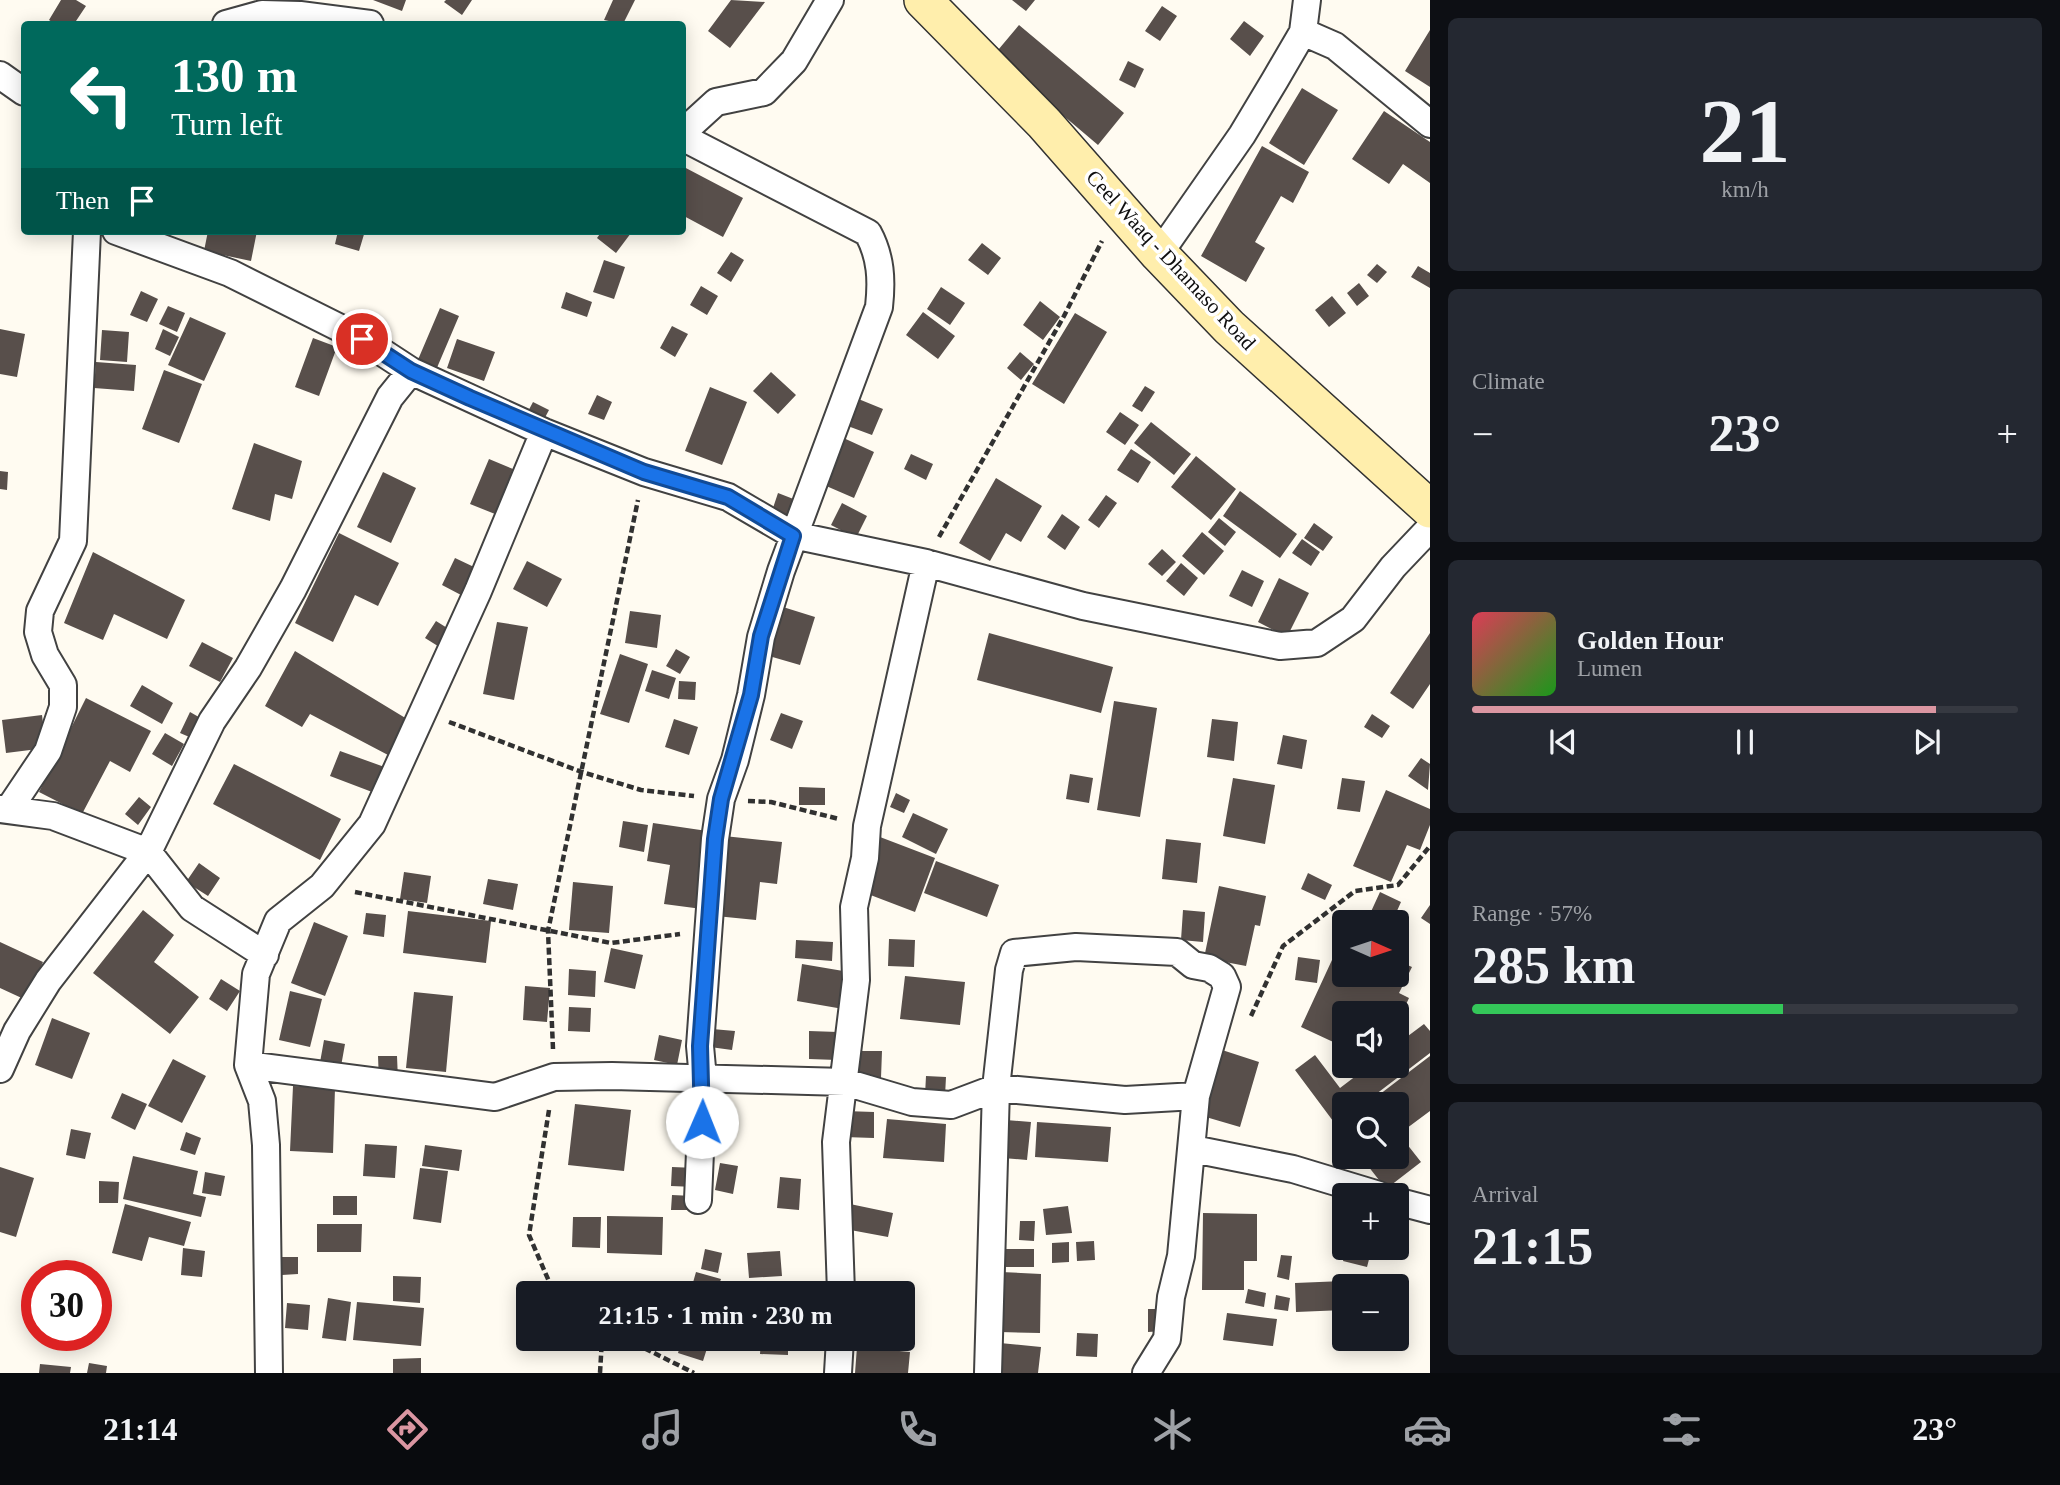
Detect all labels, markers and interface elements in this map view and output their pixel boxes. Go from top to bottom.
text: 130 m [171,48,298,103]
icon: left [56,49,147,140]
text: 21 [1700,81,1791,182]
text: Turn left [171,106,283,142]
street label: Ceel Waaq - Dhamaso Road [1081,165,1261,355]
text: km/h [1721,177,1769,202]
icon: arrive [123,182,161,220]
text: Then [56,186,109,215]
pin [332,309,392,369]
icon: arrive [343,320,381,358]
text: Climate [1472,369,1545,394]
text: 23° [1709,405,1781,462]
text: − [1472,413,1493,455]
text: + [1997,413,2018,455]
text: Golden Hour [1577,626,1724,655]
text: Lumen [1577,656,1642,681]
icon: previous [1544,723,1582,761]
icon: pause [1726,723,1764,761]
icon: next [1908,723,1946,761]
text: Range · 57% [1472,901,1592,926]
north arrow [1332,910,1409,987]
map controls [1332,910,1409,1351]
text: 285 km [1472,937,1635,994]
button: sound [1332,1001,1409,1078]
position arrow [665,1085,739,1159]
button: search [1332,1092,1409,1169]
text: Arrival [1472,1182,1538,1207]
button: + [1332,1183,1409,1260]
text: 21:15 [1472,1218,1593,1275]
speed limit sign: 30 [21,1260,112,1351]
button: − [1332,1274,1409,1351]
text: 21:15 · 1 min · 230 m [599,1301,833,1330]
icon: directions [383,1405,432,1454]
icon: music [638,1405,687,1454]
icon: phone [893,1405,942,1454]
icon: climate [1148,1405,1197,1454]
icon: car [1403,1405,1452,1454]
icon: filters [1657,1405,1706,1454]
text: 21:14 [103,1411,178,1447]
text: 23° [1912,1411,1957,1447]

